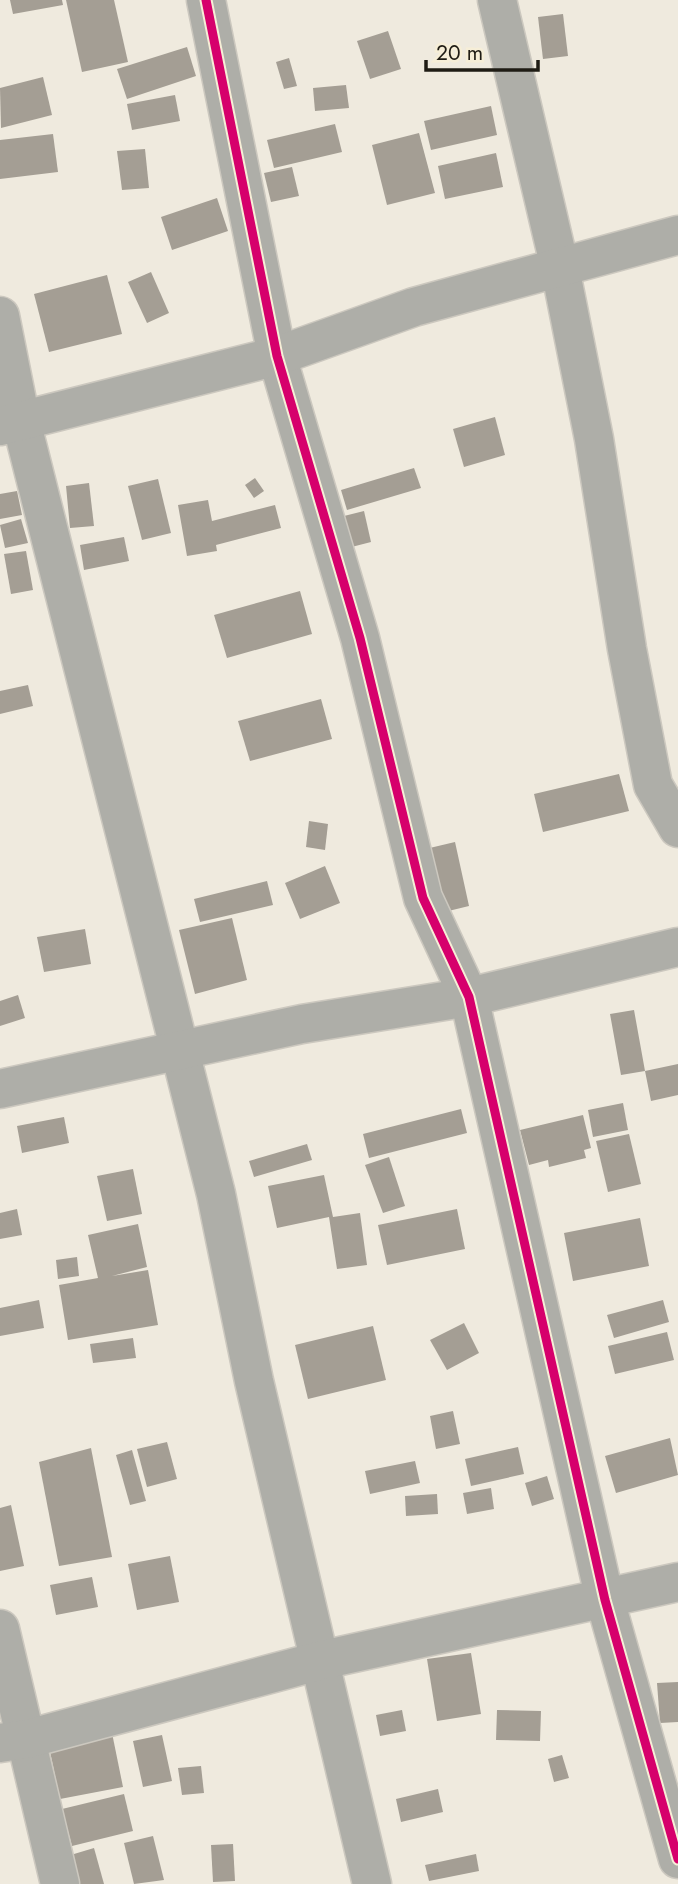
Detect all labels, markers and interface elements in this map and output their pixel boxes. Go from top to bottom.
scale bar [426,28,538,72]
text: 20 m [436,38,483,68]

